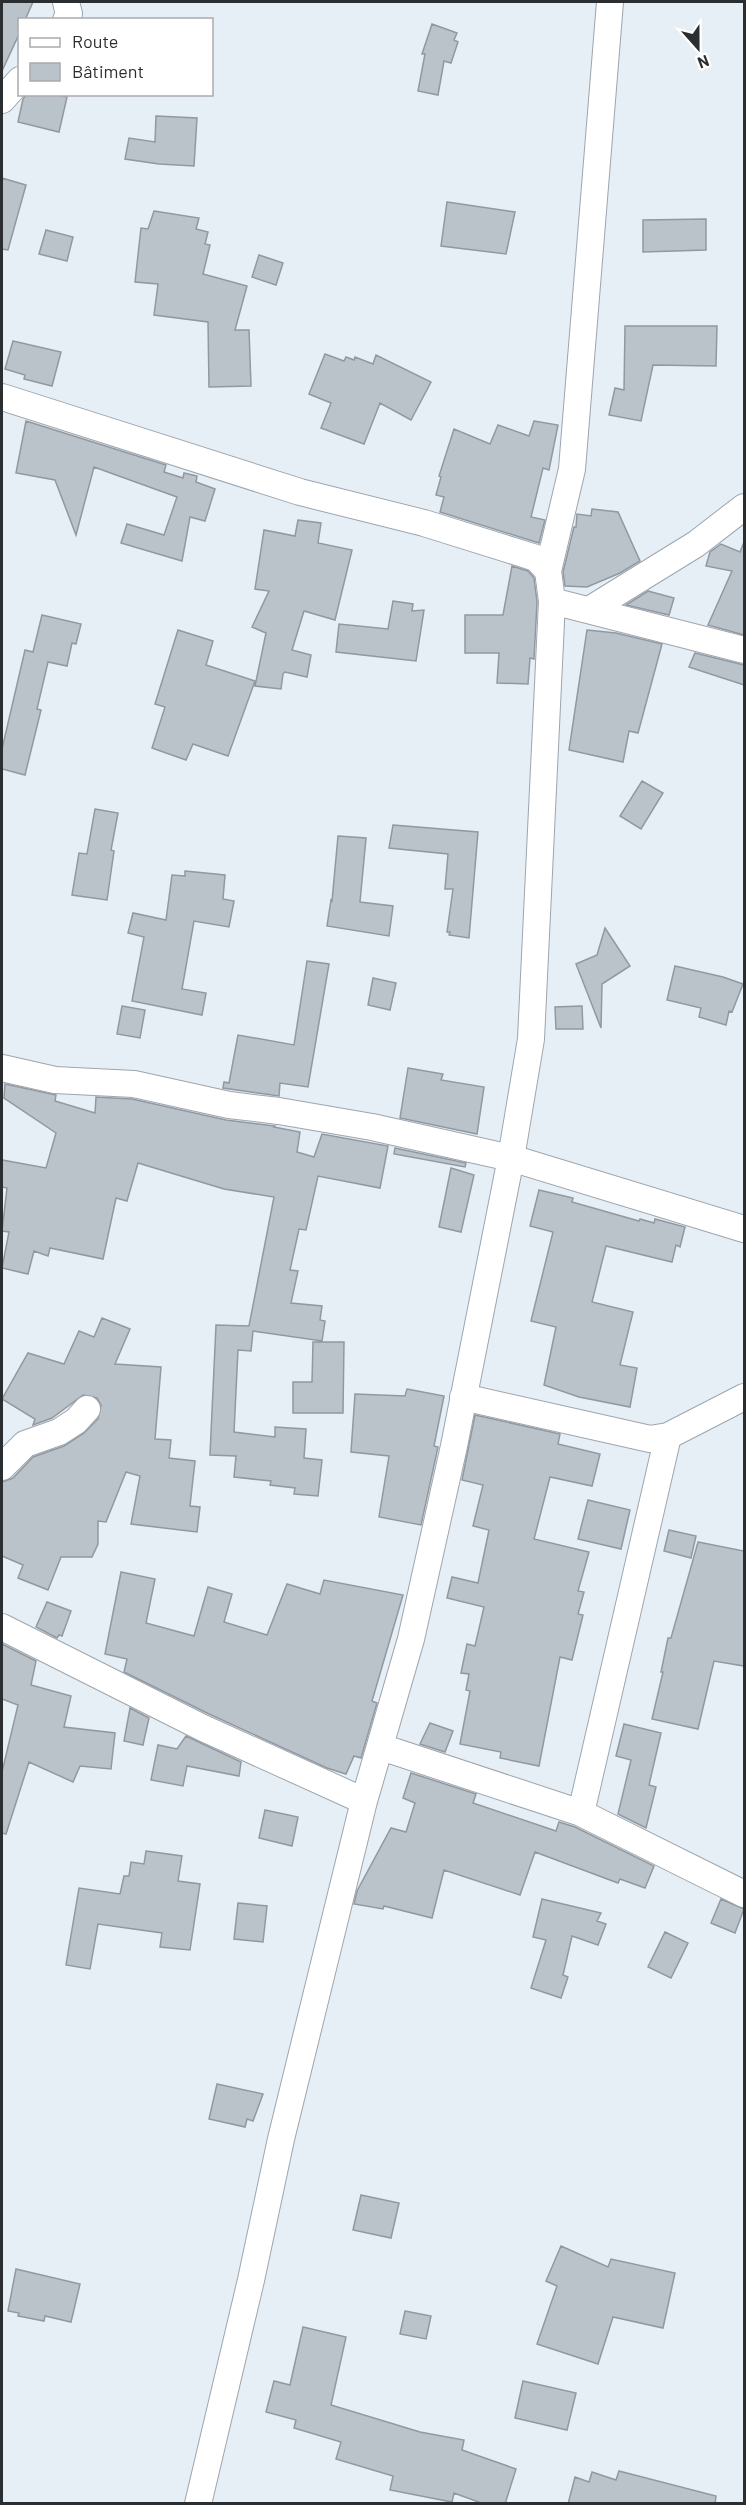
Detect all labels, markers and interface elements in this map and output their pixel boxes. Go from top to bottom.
legend [18,18,213,96]
north arrow [668,18,728,78]
text: Route [72,30,118,52]
text: N [695,52,712,73]
text: Bâtiment [72,60,144,82]

